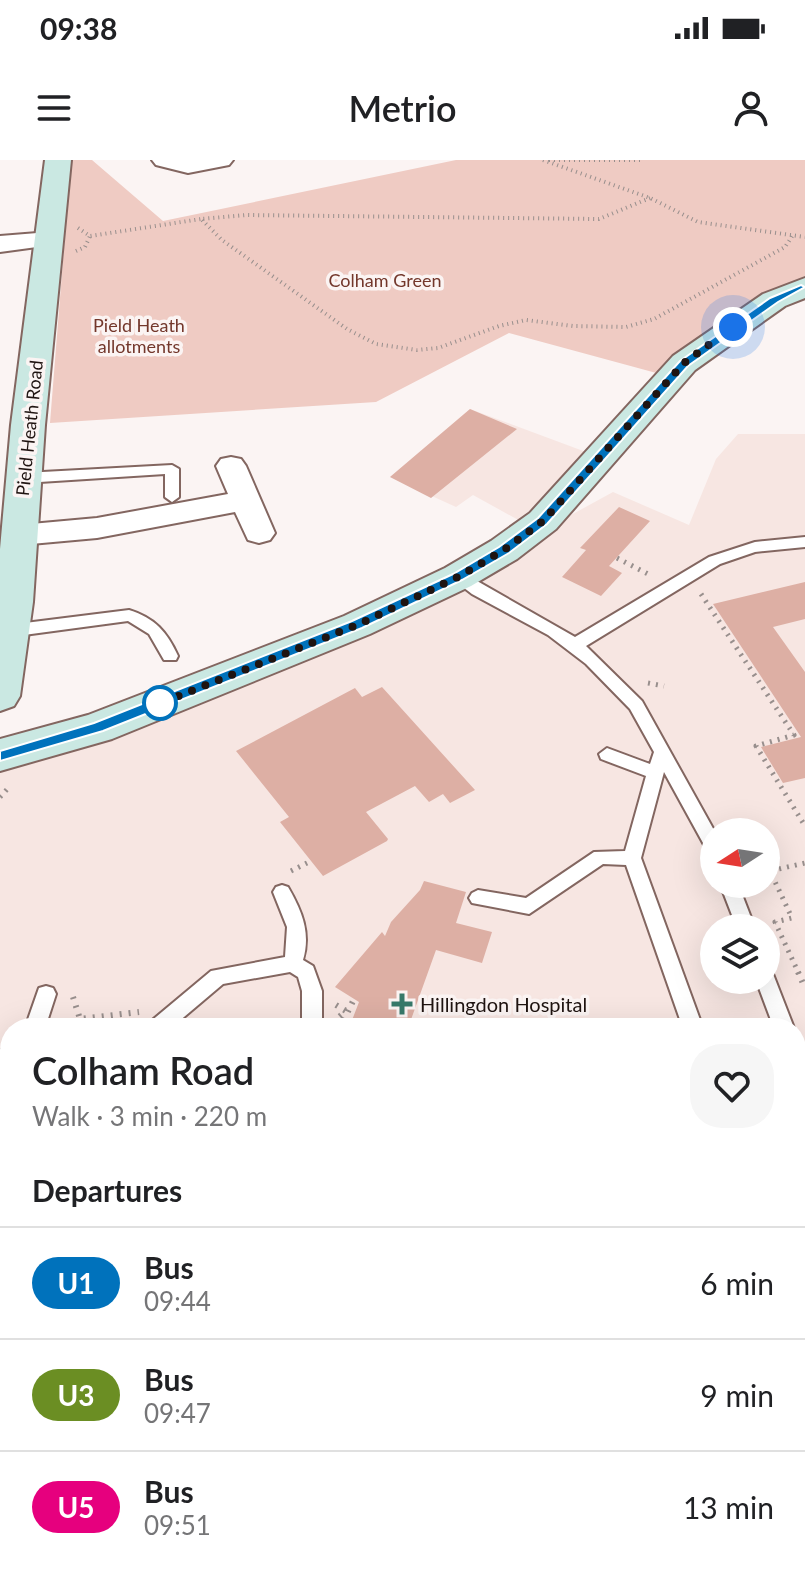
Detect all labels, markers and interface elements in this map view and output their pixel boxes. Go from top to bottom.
text: 09:38 [40,10,117,46]
icon: menu [32,86,76,130]
text: Metrio [348,86,457,130]
icon: person [729,86,773,130]
park label: Colham Green [329,269,441,291]
your location [713,307,753,347]
park label: Pield Heath allotments [93,314,185,357]
street label: Pield Heath Road [11,359,47,497]
unlabelled marker [143,686,177,720]
north arrow [700,818,780,898]
map controls [700,818,780,994]
button: layers [700,914,780,994]
place label: Hillingdon Hospital [420,992,587,1016]
marker: Hillingdon Hospital [391,993,413,1015]
button: heart [690,1044,774,1128]
text: Colham Road [32,1047,254,1093]
text: Walk · 3 min · 220 m [32,1100,267,1132]
text: Departures [32,1172,182,1208]
text: Bus [144,1249,194,1285]
text: 6 min [700,1265,774,1301]
text: U1 [57,1266,95,1300]
text: 09:44 [144,1285,211,1317]
text: Bus [144,1361,194,1397]
text: 9 min [700,1377,774,1413]
text: U3 [57,1378,95,1412]
text: 09:47 [144,1397,211,1429]
text: Bus [144,1473,194,1509]
text: 13 min [683,1489,774,1525]
text: U5 [57,1490,95,1524]
text: 09:51 [144,1509,211,1541]

